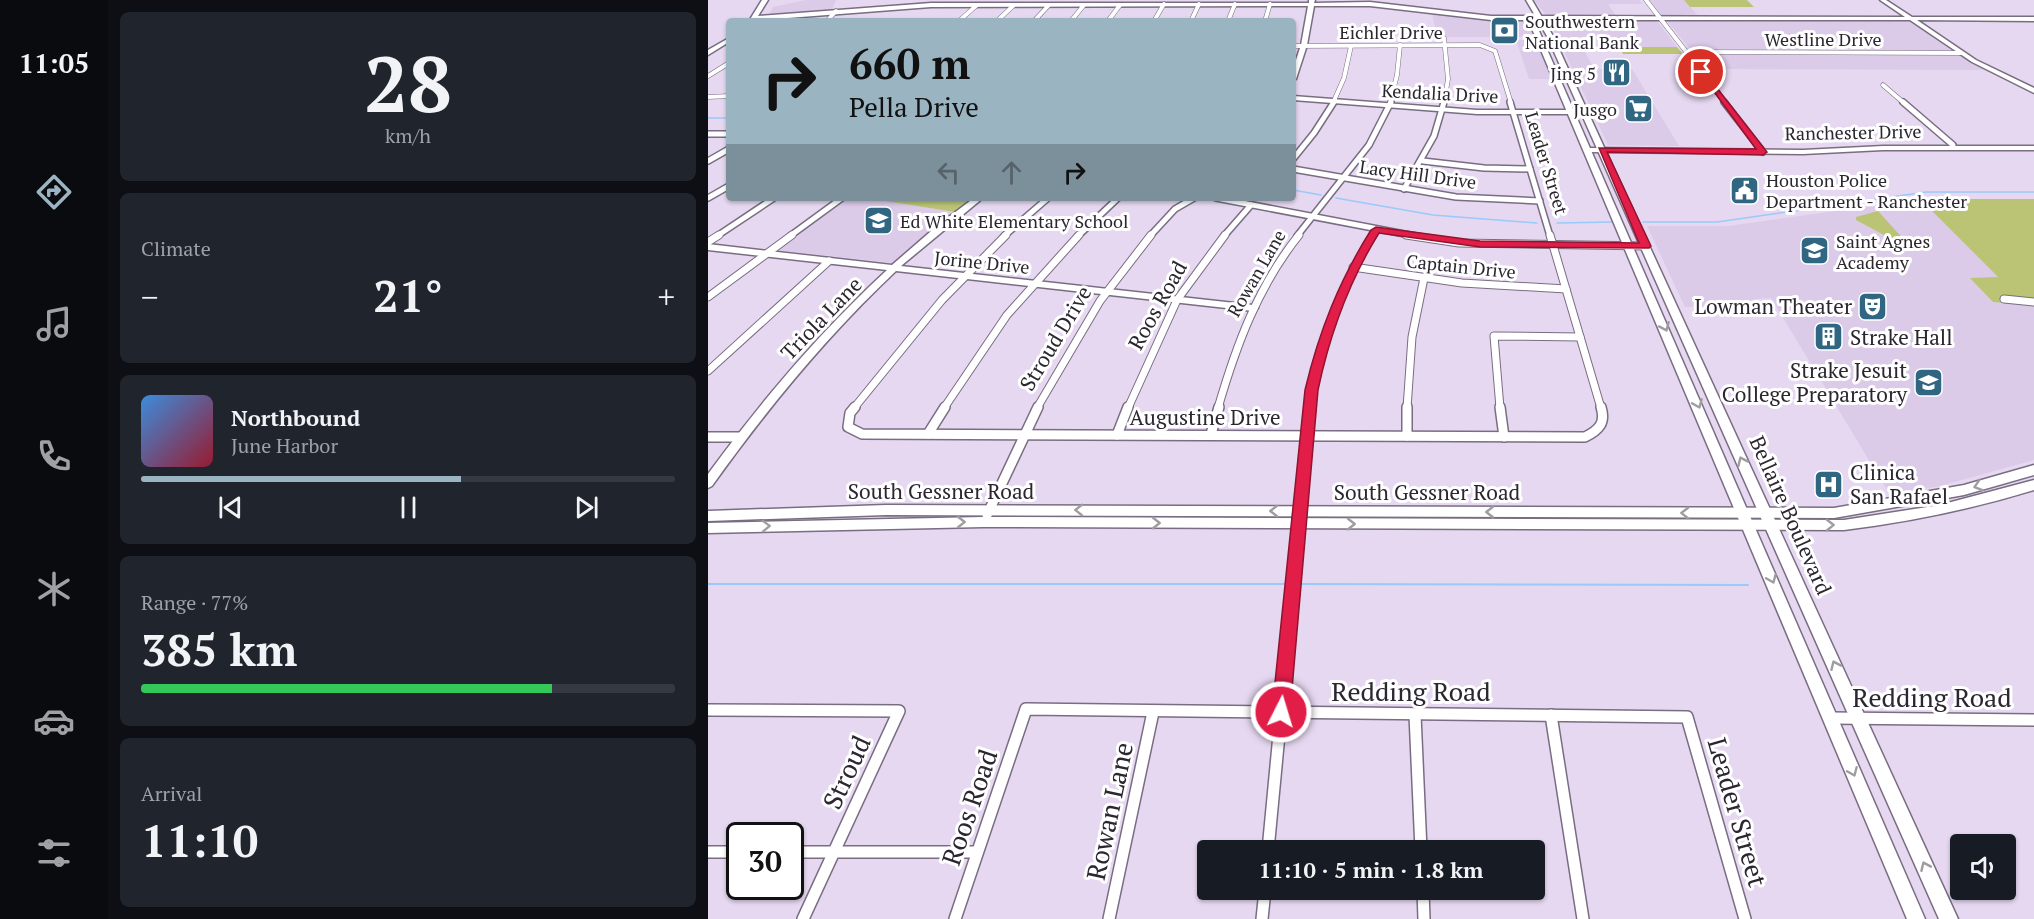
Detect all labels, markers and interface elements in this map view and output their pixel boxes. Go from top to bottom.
place label: Southwestern National Bank [1525,9,1640,54]
bank icon: Southwestern National Bank [1488,15,1520,47]
street label: Eichler Drive [1339,20,1443,44]
street label: Westline Drive [1764,27,1882,51]
text: 28 [364,31,452,134]
text: 660 m [849,35,970,91]
icon: right [750,42,828,120]
text: 11:05 [19,45,89,81]
pin [1675,46,1726,97]
icon: arrive [1684,55,1717,88]
restaurant icon: Jing 5 [1601,57,1633,89]
place label: Jing 5 [1550,61,1596,85]
street label: Kendalia Drive [1381,78,1499,108]
text: Pella Drive [849,89,979,125]
supermarket icon: Jusgo [1622,93,1654,125]
place label: Jusgo [1573,97,1617,121]
street label: Leader Street [1520,109,1574,218]
street label: Ranchester Drive [1784,119,1922,145]
text: km/h [385,122,431,149]
street label: Lacy Hill Drive [1358,154,1478,194]
icon: left [932,156,965,189]
icon: ahead [995,156,1028,189]
icon: right [1058,156,1091,189]
place label: Houston Police Department - Ranchester [1766,168,1967,213]
icon: directions [33,171,75,213]
public building icon: Houston Police Department - Ranchester [1729,174,1761,206]
school or university icon: Ed White Elementary School [863,205,895,237]
place label: Ed White Elementary School [900,209,1128,233]
street label: Rowan Lane [1221,225,1291,321]
place label: Saint Agnes Academy [1836,229,1930,274]
text: Climate [141,235,211,262]
school or university icon: Saint Agnes Academy [1799,235,1831,267]
street label: Jorine Drive [933,245,1031,279]
street label: Captain Drive [1405,248,1517,284]
street label: Roos Road [1121,255,1193,354]
text: 21° [373,265,443,325]
street label: Triola Lane [774,270,868,366]
text: − [141,275,159,318]
text: + [657,275,675,318]
street label: Stroud Drive [1013,280,1097,396]
theatre icon: Lowman Theater [1857,290,1889,322]
place label: Lowman Theater [1695,292,1852,320]
icon: music [33,303,75,345]
one-way arrow [1658,321,1670,332]
building icon: Strake Hall [1813,321,1845,353]
place label: Strake Hall [1850,323,1953,351]
place label: Strake Jesuit College Preparatory [1722,356,1907,408]
school or university icon: Strake Jesuit College Preparatory [1912,366,1944,398]
one-way arrow [1691,398,1703,409]
text: Northbound [231,403,360,432]
street label: Augustine Drive [1130,403,1280,431]
street label: Bellaire Boulevard [1743,431,1839,599]
text: June Harbor [231,432,338,459]
icon: phone [33,435,75,477]
one-way arrow [1738,456,1750,467]
place label: Clinica San Rafael [1850,458,1948,510]
hospital icon: Clinica San Rafael [1813,468,1845,500]
street label: South Gessner Road [848,477,1035,505]
street label: South Gessner Road [1334,478,1521,506]
one-way arrow [1973,479,1984,491]
icon: previous [214,491,247,524]
icon: pause [392,491,425,524]
icon: next [570,491,603,524]
one-way arrow [1075,504,1084,516]
one-way arrow [1270,505,1279,517]
one-way arrow [1486,506,1495,518]
one-way arrow [1681,507,1690,519]
one-way arrow [957,516,966,528]
one-way arrow [1152,517,1161,529]
one-way arrow [1347,518,1356,530]
one-way arrow [762,519,771,532]
one-way arrow [1826,519,1835,531]
icon: climate [33,568,75,610]
one-way arrow [1764,573,1776,584]
text: Range · 77% [141,589,248,616]
text: 385 km [141,619,297,679]
one-way arrow [1830,661,1842,672]
street label: Redding Road [1331,674,1491,708]
position arrow [1249,680,1313,744]
street label: Redding Road [1852,680,2012,714]
icon: car [33,700,75,742]
street label: Stroud [814,730,878,814]
street label: Leader Street [1700,733,1776,891]
street label: Rowan Lane [1078,739,1140,883]
street label: Roos Road [933,745,1005,869]
one-way arrow [1846,766,1858,777]
text: Arrival [141,780,202,807]
text: 11:10 [141,810,258,870]
speed limit sign: 30 [726,822,804,900]
icon: filters [33,832,75,874]
map controls [1950,834,2016,900]
button: sound [1950,834,2016,900]
text: 11:10 · 5 min · 1.8 km [1259,855,1483,884]
one-way arrow [1921,861,1933,872]

